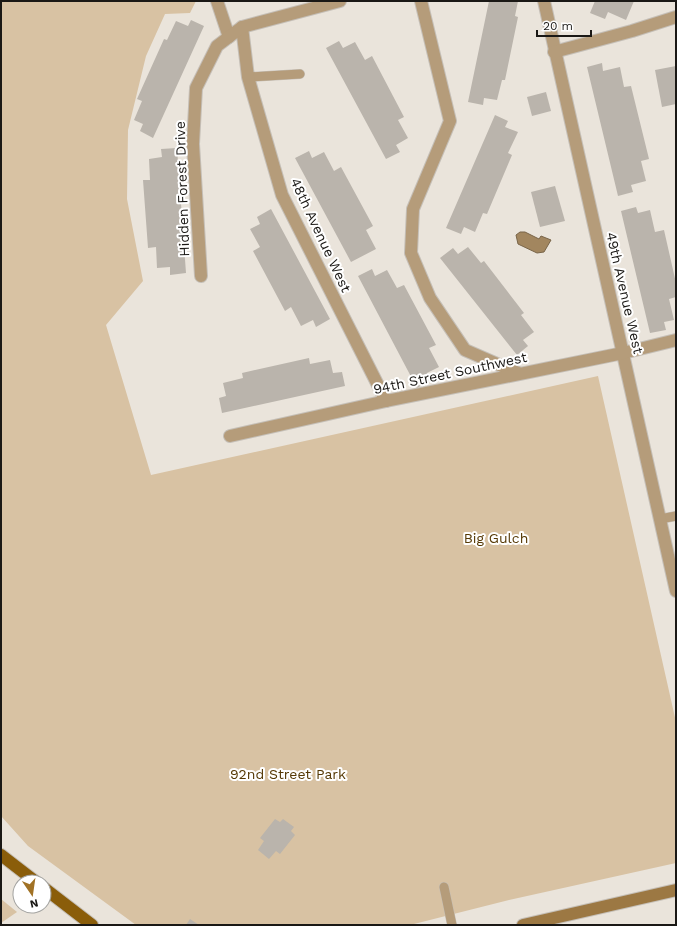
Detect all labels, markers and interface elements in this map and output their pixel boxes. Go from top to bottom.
scale bar [537,12,591,38]
text: 20 m [543,19,573,33]
street label: Hidden Forest Drive [172,121,192,257]
street label: 48th Avenue West [288,175,355,295]
street label: 49th Avenue West [603,231,647,355]
street label: 94th Street Southwest [372,349,528,397]
park label: Big Gulch [464,530,528,546]
park label: 92nd Street Park [230,766,346,782]
north arrow [12,874,52,914]
text: N [29,896,40,911]

